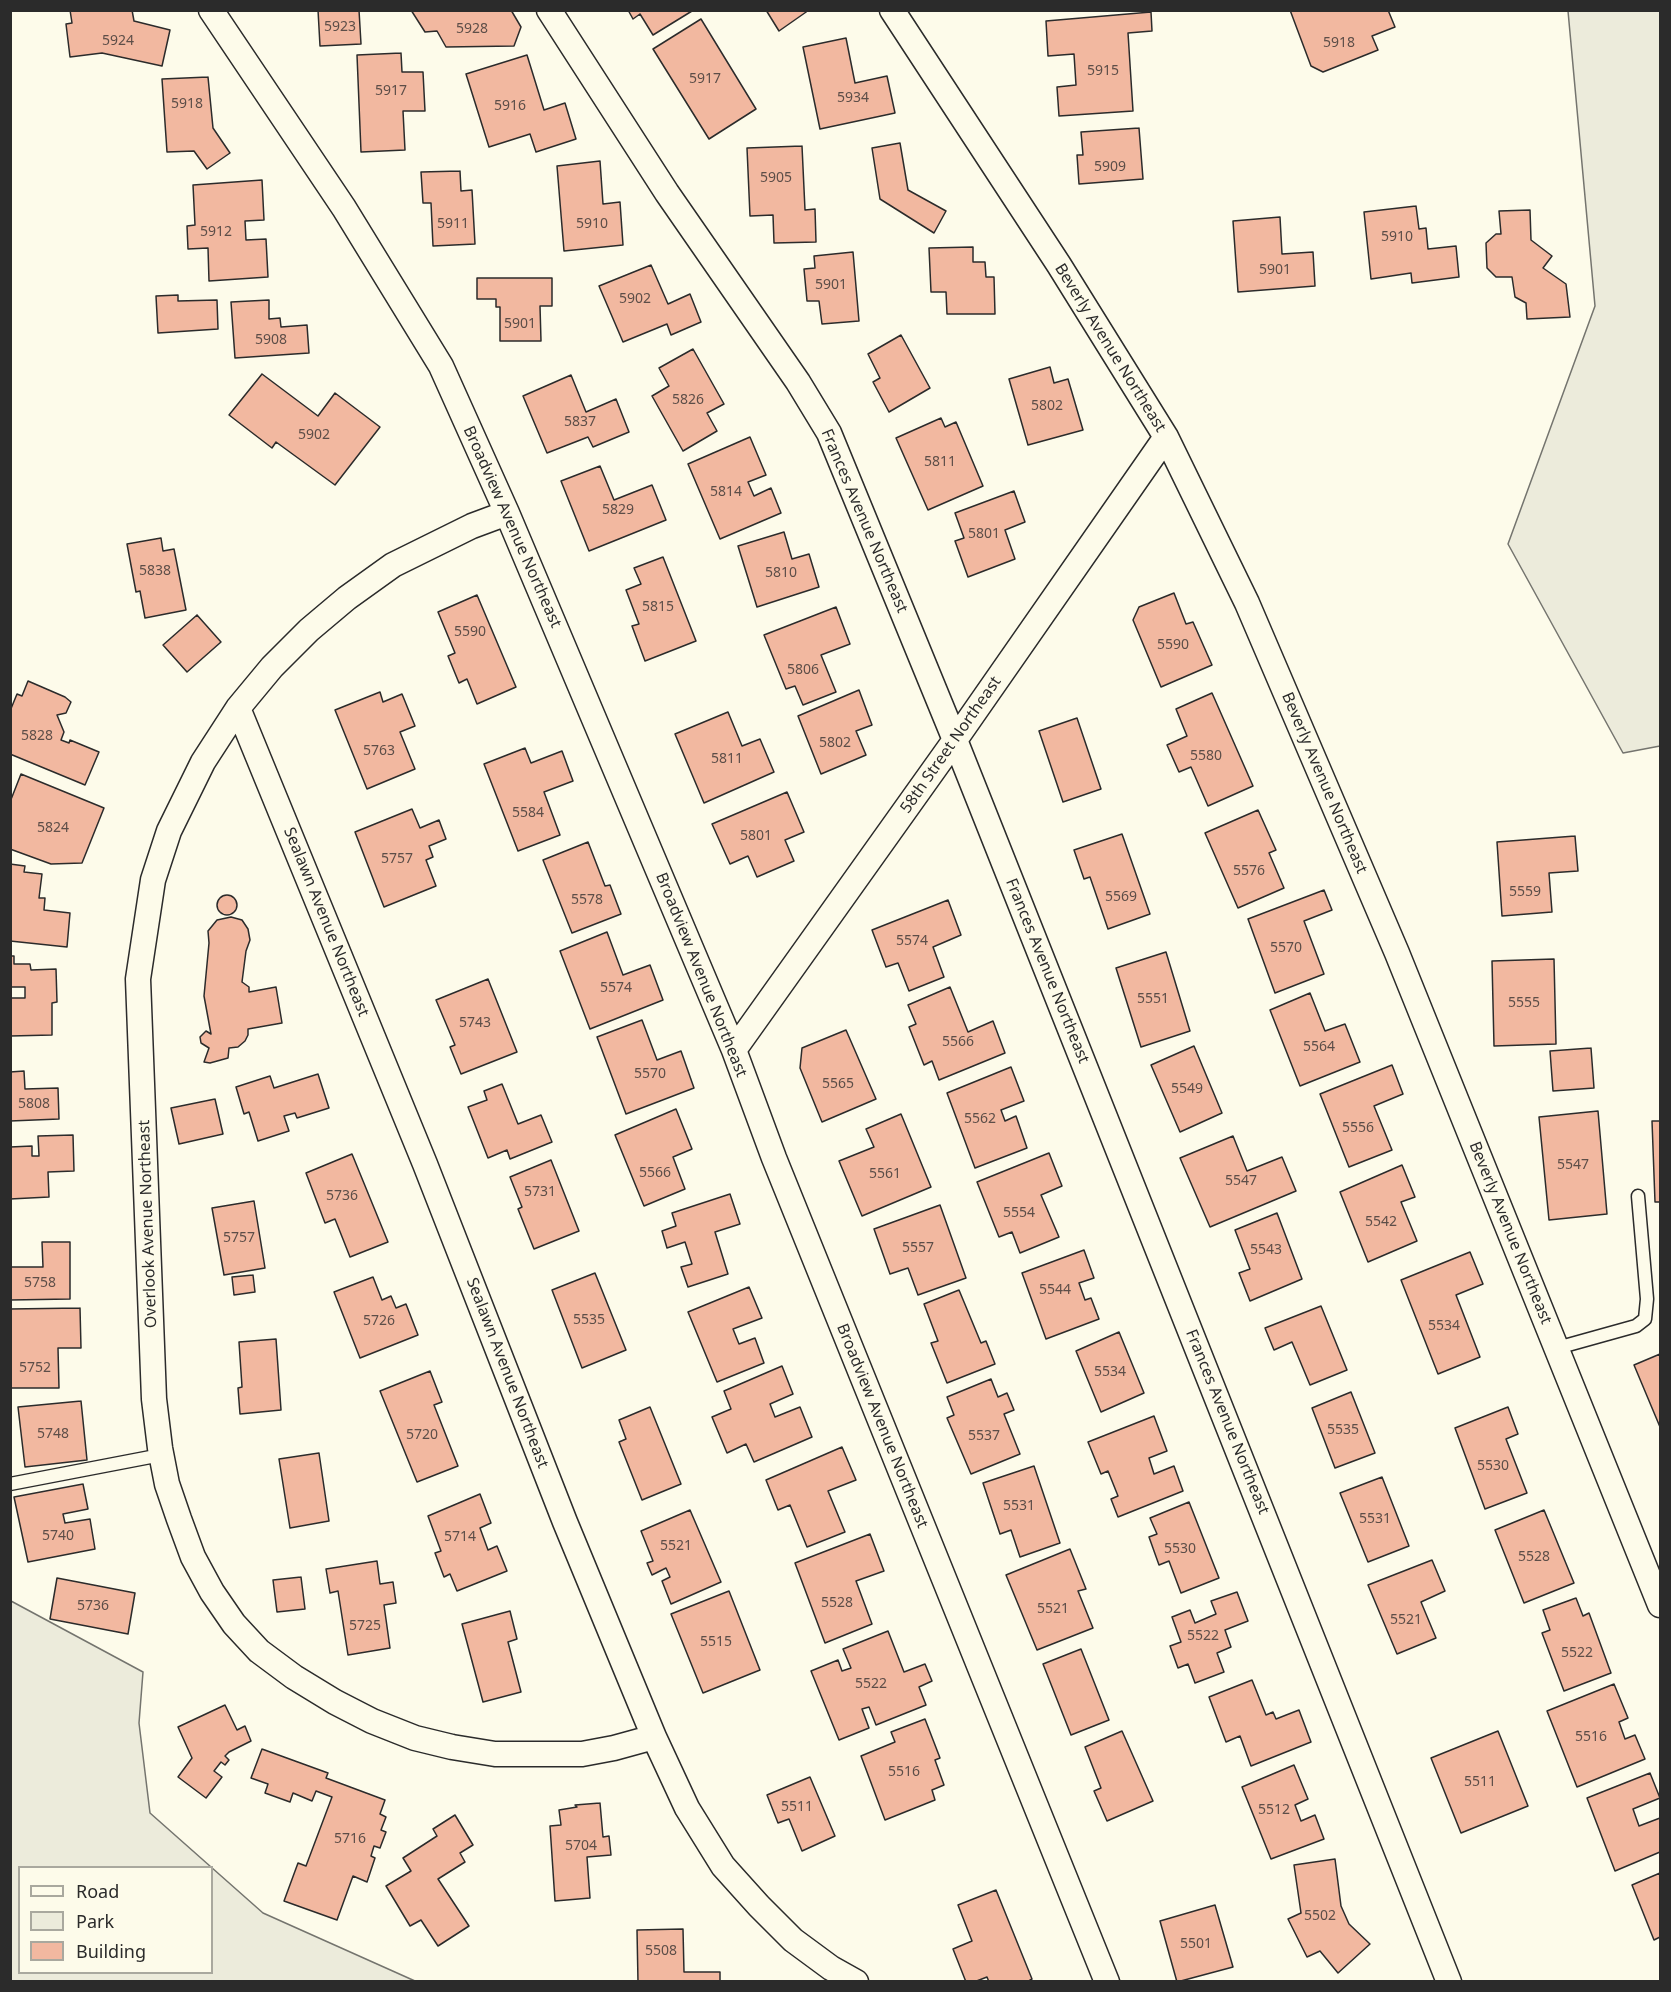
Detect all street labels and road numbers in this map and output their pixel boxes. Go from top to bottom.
street label: Beverly Avenue Northeast [1050,260,1170,436]
street label: Broadview Avenue Northeast [459,423,565,631]
street label: Frances Avenue Northeast [817,426,911,616]
street label: 58th Street Northeast [897,673,1005,817]
street label: Beverly Avenue Northeast [1277,689,1371,877]
street label: Sealawn Avenue Northeast [279,825,373,1019]
street label: Broadview Avenue Northeast [651,870,751,1080]
street label: Frances Avenue Northeast [1001,876,1093,1066]
street label: Overlook Avenue Northeast [135,1120,161,1328]
street label: Beverly Avenue Northeast [1465,1139,1555,1327]
street label: Sealawn Avenue Northeast [462,1275,552,1471]
street label: Broadview Avenue Northeast [832,1321,932,1531]
street label: Frances Avenue Northeast [1181,1327,1273,1517]

